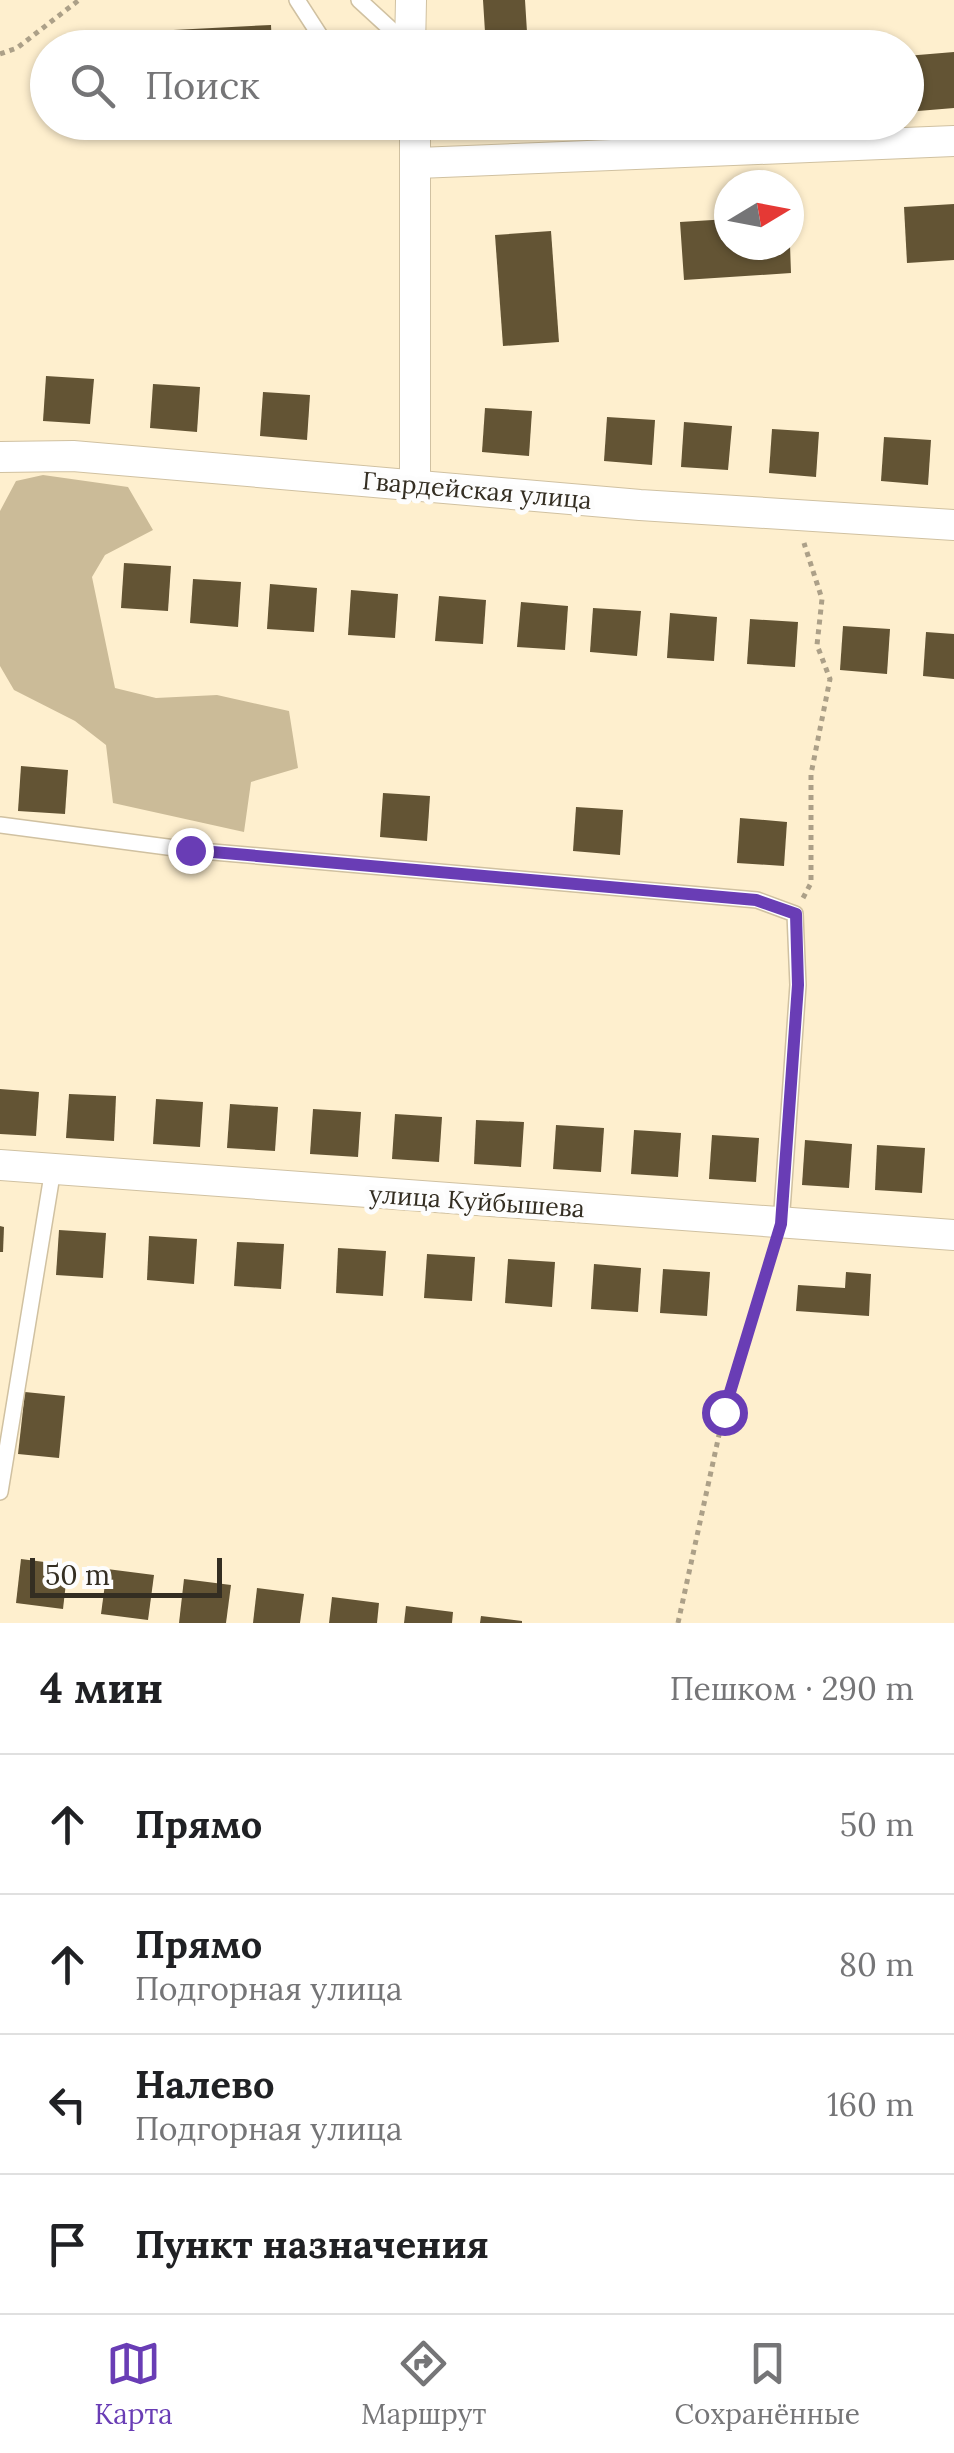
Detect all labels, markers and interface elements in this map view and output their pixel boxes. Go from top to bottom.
search box [30,30,924,140]
icon: search [65,58,120,113]
text: Поиск [145,61,260,109]
north arrow [714,170,804,260]
street label: Гвардейская улица [361,464,593,516]
route end [168,828,214,874]
street label: улица Куйбышева [368,1178,586,1225]
route start [702,1390,748,1436]
scale bar [30,1553,222,1598]
text: 50 m [45,1557,110,1593]
text: 4 мин [40,1661,163,1715]
text: Пешком · 290 m [670,1668,914,1709]
icon: ahead [40,1797,95,1852]
text: Прямо [135,1800,262,1848]
text: 50 m [840,1804,914,1845]
text: Прямо [135,1920,262,1968]
icon: ahead [40,1937,95,1992]
text: 80 m [839,1944,914,1985]
text: Подгорная улица [135,1968,402,2009]
text: Налево [135,2060,275,2108]
icon: left [40,2077,95,2132]
text: 160 m [827,2084,914,2125]
text: Подгорная улица [135,2108,402,2149]
icon: arrive [40,2217,95,2272]
text: Пункт назначения [135,2220,489,2268]
tab: Карта [94,2336,173,2432]
tab: Маршрут [361,2336,486,2432]
tab: Сохранённые [675,2336,860,2432]

